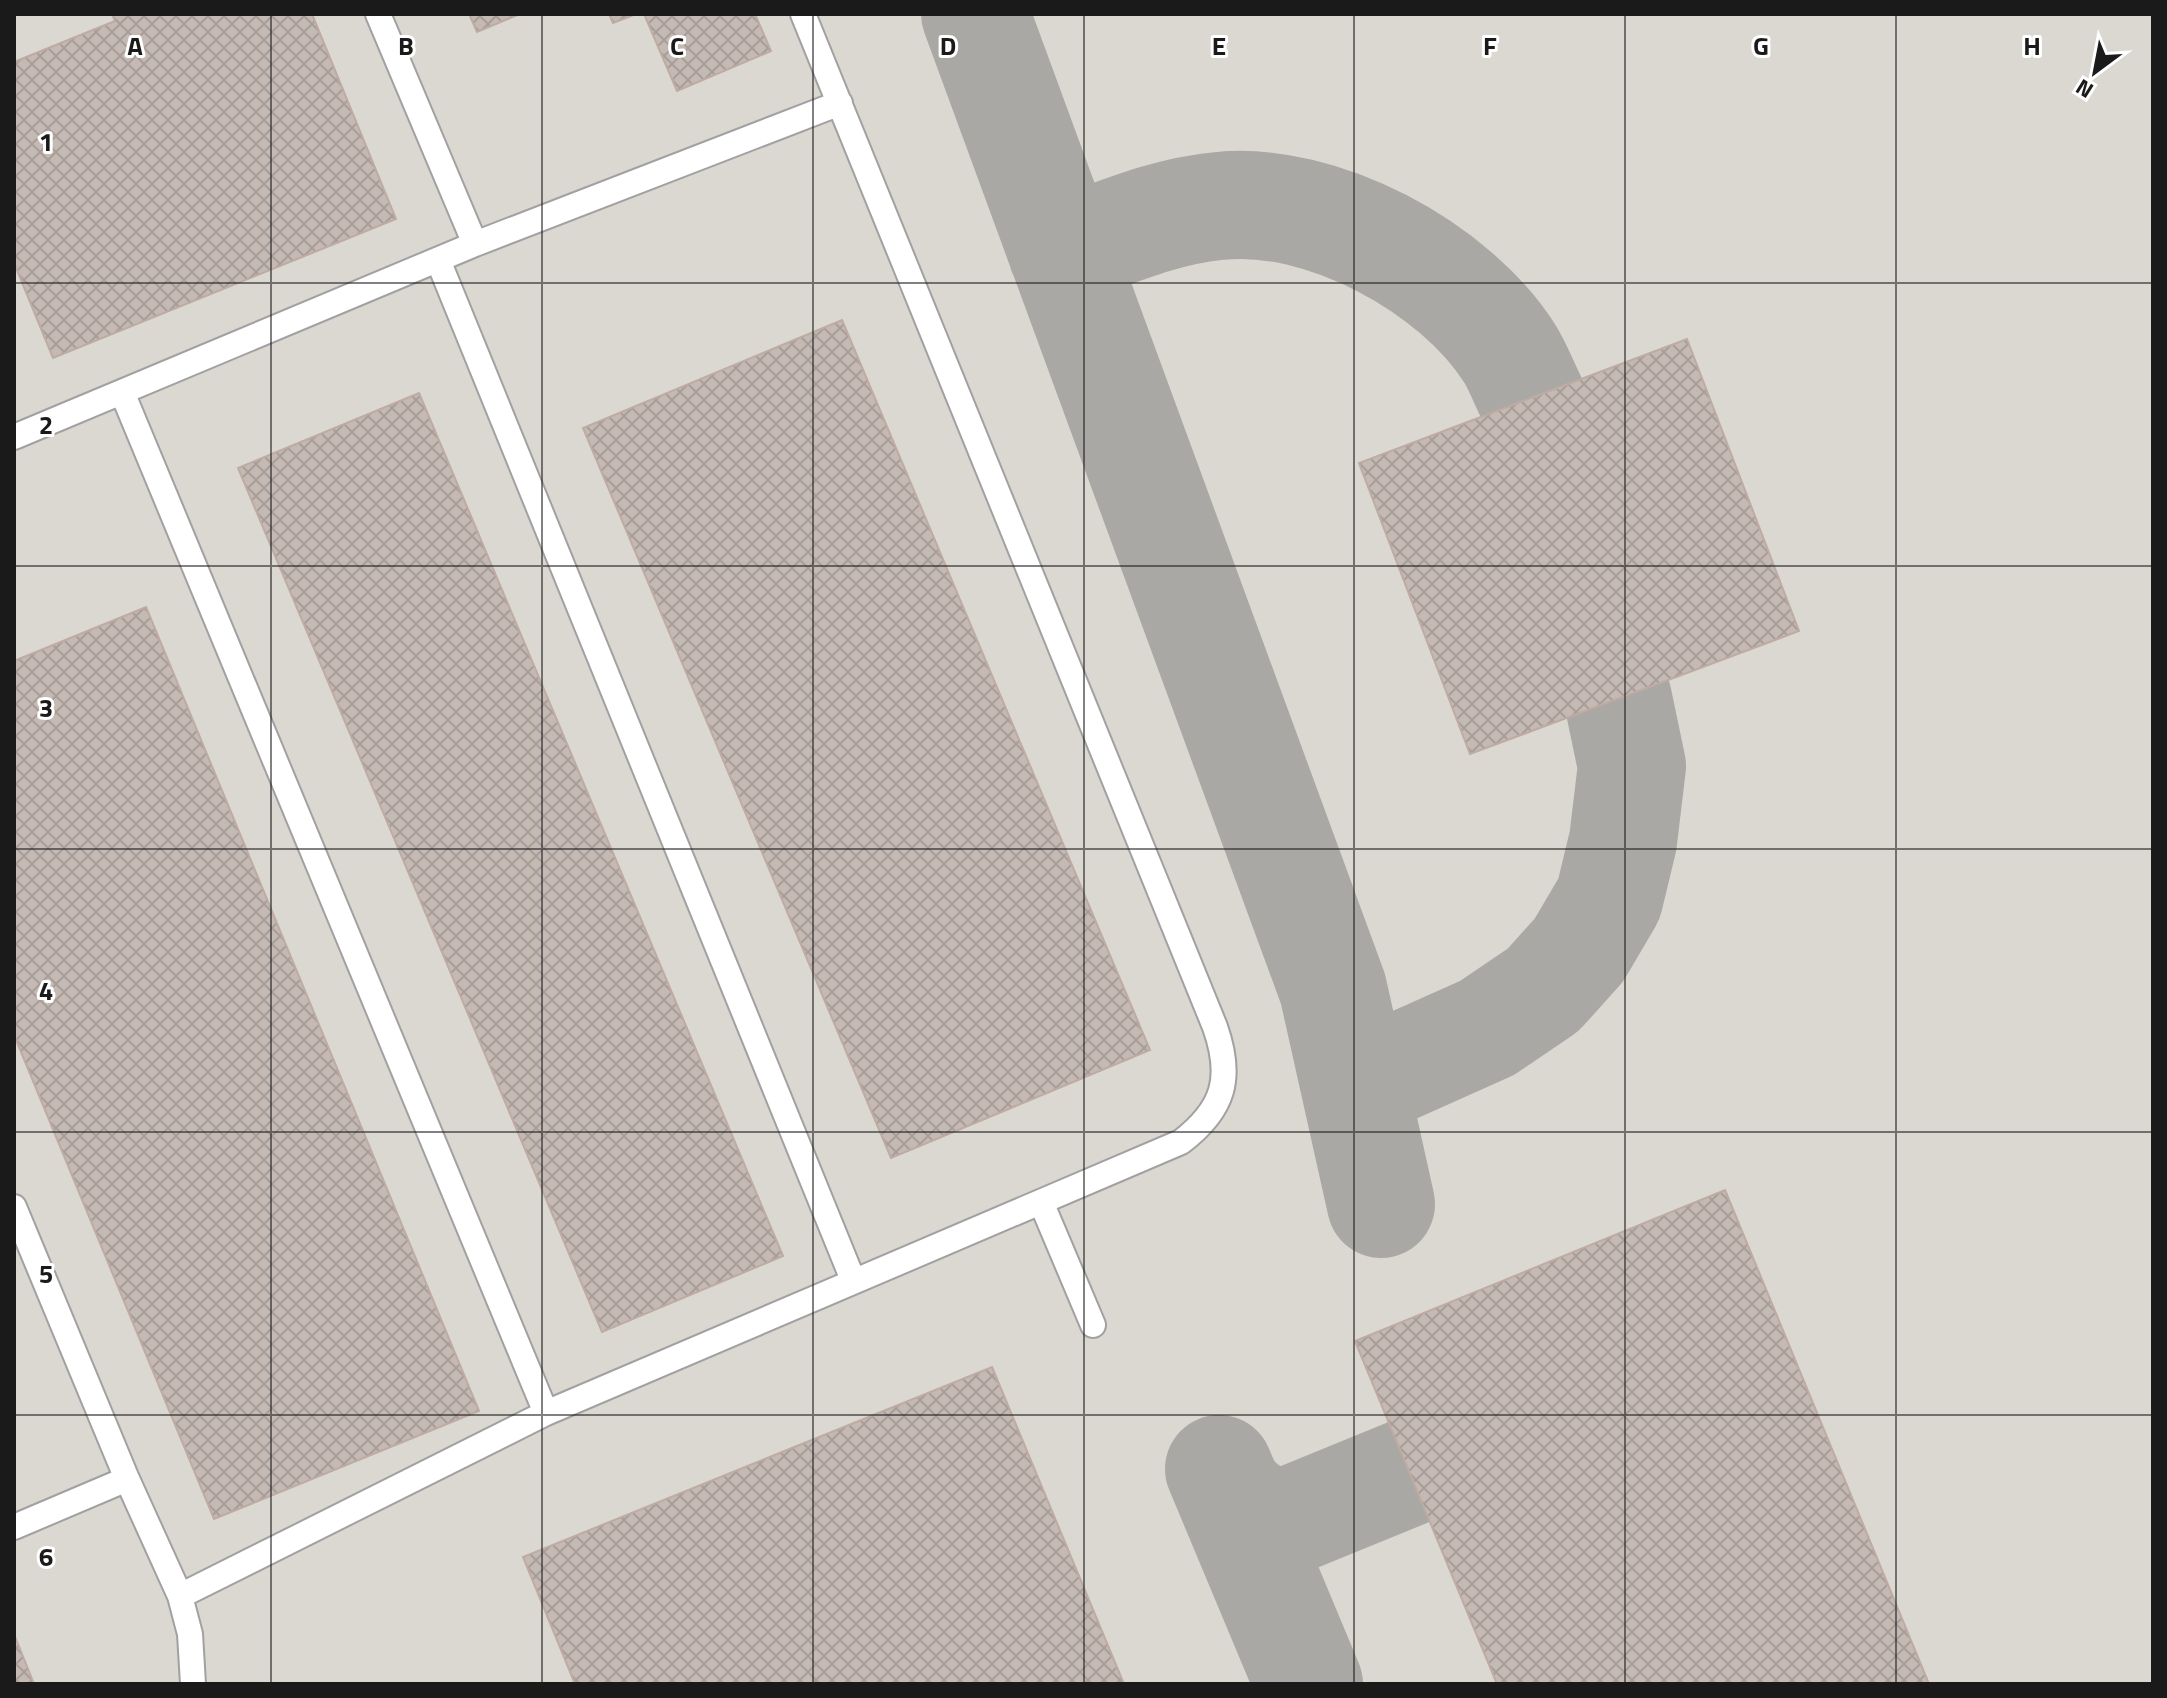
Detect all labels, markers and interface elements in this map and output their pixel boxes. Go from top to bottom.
text: A [127,26,143,65]
text: B [398,26,414,65]
text: C [670,26,684,65]
text: D [940,26,956,65]
text: E [1212,26,1226,65]
text: F [1483,26,1497,65]
text: G [1753,26,1769,65]
text: H [2023,26,2041,65]
north arrow [2055,32,2135,112]
text: N [2069,71,2100,107]
text: 1 [39,122,53,161]
text: 2 [39,405,53,444]
text: 3 [39,688,53,727]
text: 4 [39,971,53,1010]
text: 5 [39,1254,53,1293]
text: 6 [39,1537,53,1576]

